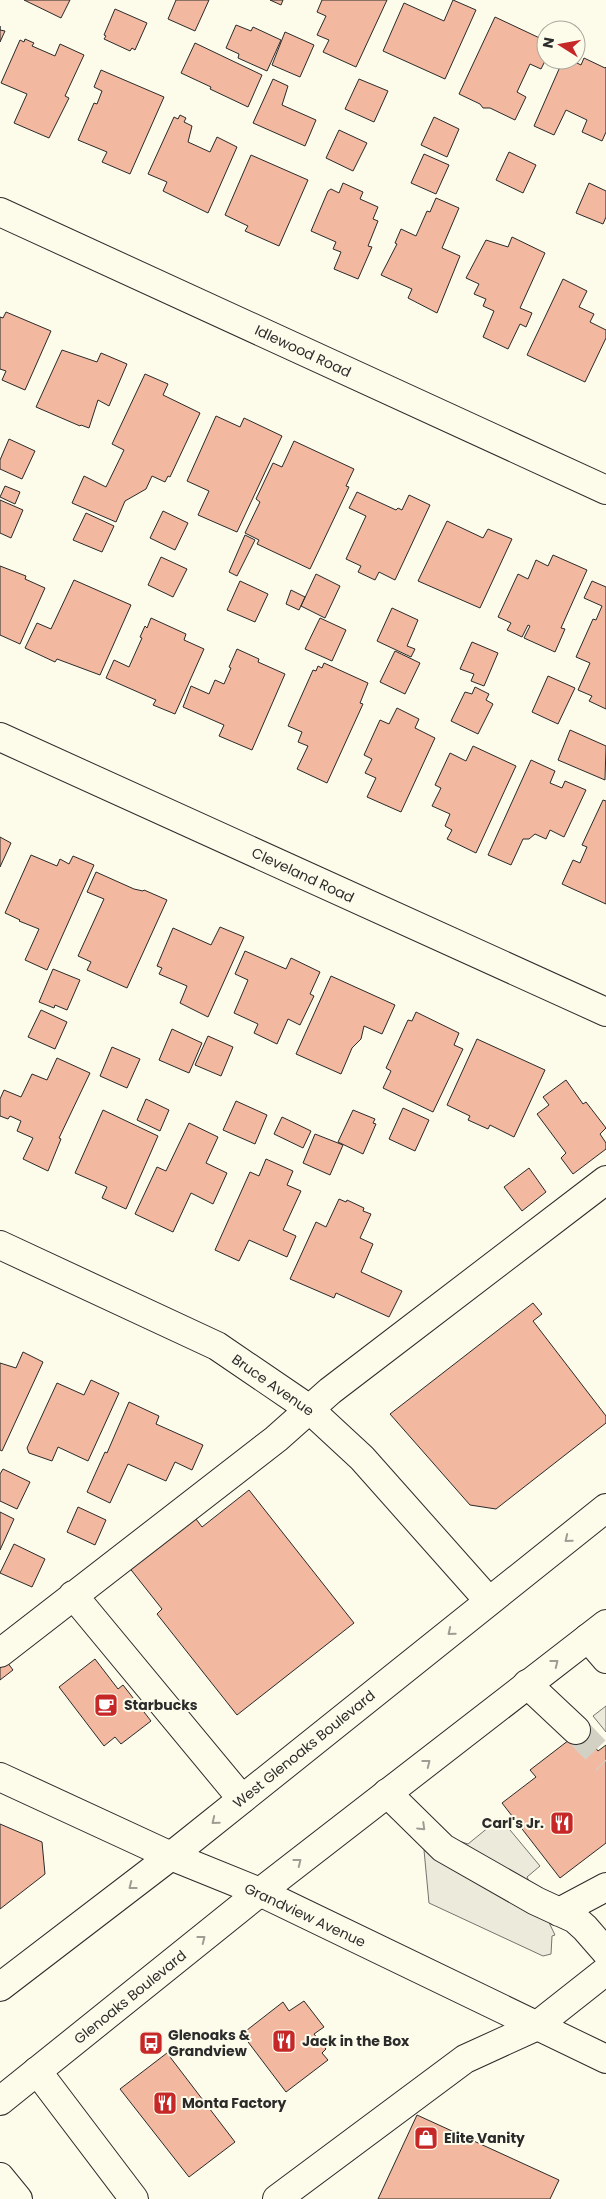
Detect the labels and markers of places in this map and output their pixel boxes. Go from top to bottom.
cafe icon: Starbucks [93,1692,119,1718]
place label: Starbucks [124,1695,198,1715]
restaurant icon: Carl's Jr. [549,1810,575,1836]
place label: Carl's Jr. [482,1813,544,1833]
place label: Glenoaks & Grandview [168,2025,251,2061]
restaurant icon: Jack in the Box [271,2028,297,2054]
bus stop icon: Glenoaks & Grandview [138,2030,164,2056]
place label: Jack in the Box [302,2031,410,2051]
restaurant icon: Monta Factory [152,2090,178,2116]
place label: Monta Factory [182,2093,287,2113]
shop icon: Elite Vanity [413,2125,439,2151]
place label: Elite Vanity [444,2128,525,2148]

